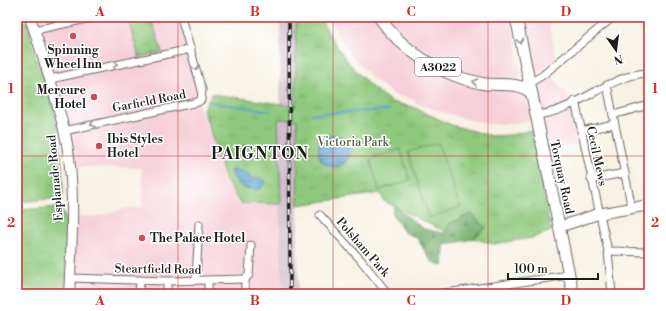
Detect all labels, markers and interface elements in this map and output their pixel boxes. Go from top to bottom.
text: A [94,4,105,20]
text: B [250,4,260,20]
text: C [406,4,416,20]
text: D [561,4,571,20]
north arrow [596,30,636,70]
marker: Spinning Wheel Inn [68,31,78,41]
one-way arrow [515,38,524,44]
place label: Spinning Wheel Inn [43,43,103,72]
text: N [612,51,624,67]
road number: A3022 [415,58,461,76]
one-way arrow [112,60,118,69]
one-way arrow [191,64,200,71]
one-way arrow [472,78,479,87]
text: 1 [8,81,15,97]
text: 1 [652,81,659,97]
place label: Mercure Hotel [36,83,87,112]
street label: Garfield Road [111,87,187,116]
marker: Mercure Hotel [89,92,99,102]
one-way arrow [90,119,96,127]
street label: Cecil Mews [583,125,610,187]
place label: Ibis Styles Hotel [107,132,163,161]
street label: Esplanade Road [44,134,67,222]
park label: Victoria Park [316,135,390,150]
street label: Torquay Road [546,139,577,216]
marker: Ibis Styles Hotel [94,141,104,151]
district label: PAIGNTON [211,144,309,164]
street label: Polsham Park [333,214,393,281]
text: 2 [7,215,15,231]
text: 2 [651,215,659,231]
place label: The Palace Hotel [150,231,245,246]
marker: The Palace Hotel [137,233,147,243]
scale bar [508,255,598,281]
street label: Steartfield Road [114,261,202,278]
text: 100 m [514,262,548,277]
text: A [94,293,105,309]
text: B [250,293,260,309]
text: C [406,293,416,309]
text: D [561,293,571,309]

